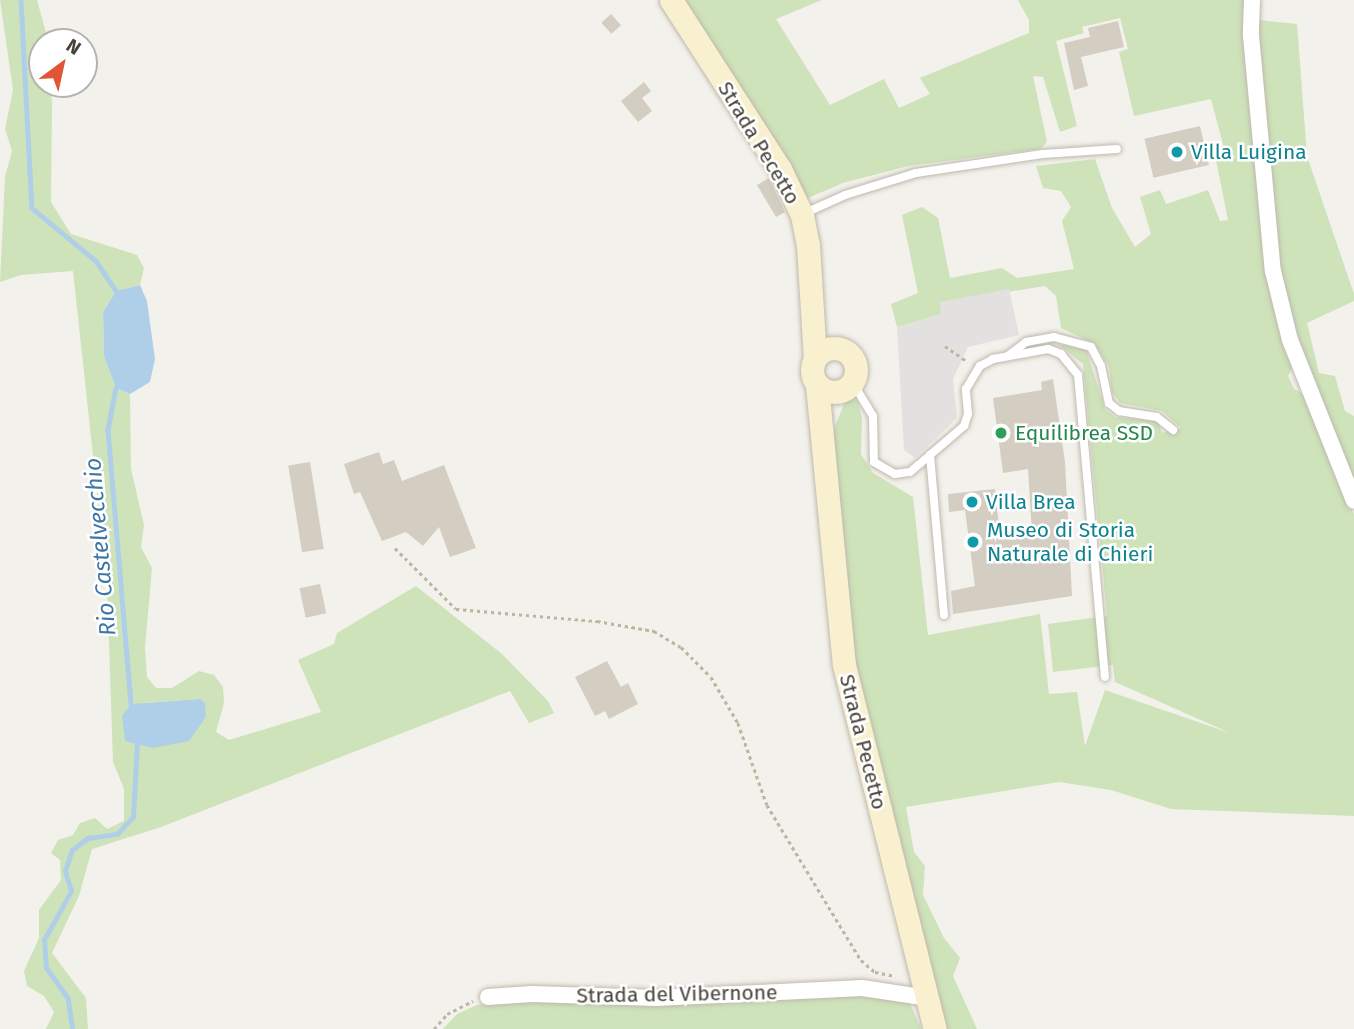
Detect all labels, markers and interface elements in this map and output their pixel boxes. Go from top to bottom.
north arrow [28,28,98,98]
text: N [62,34,85,60]
street label: Strada Pecetto [713,77,805,209]
place label: Villa Luigina [1191,139,1307,165]
marker: Villa Luigina [1169,144,1185,160]
place label: Equilibrea SSD [1015,420,1153,446]
marker: Equilibrea SSD [993,425,1009,441]
water label: Rio Castelvecchio [78,457,122,637]
place label: Villa Brea [986,489,1076,515]
marker: Villa Brea [964,494,980,510]
place label: Museo di Storia Naturale di Chieri [987,517,1154,567]
marker: Museo di Storia Naturale di Chieri [965,534,981,550]
street label: Strada Pecetto [834,672,892,812]
street label: Strada del Vibernone [576,980,778,1008]

